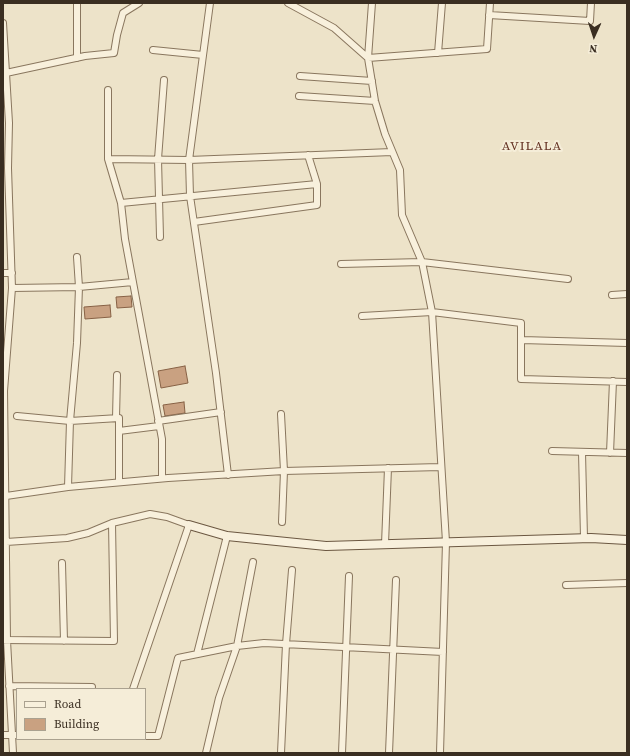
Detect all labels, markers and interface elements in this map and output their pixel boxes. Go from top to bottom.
north arrow [574,16,614,56]
text: N [589,41,598,56]
district label: AVILALA [502,139,562,155]
legend [16,688,146,740]
text: Road [54,696,81,712]
text: Building [54,716,99,732]

